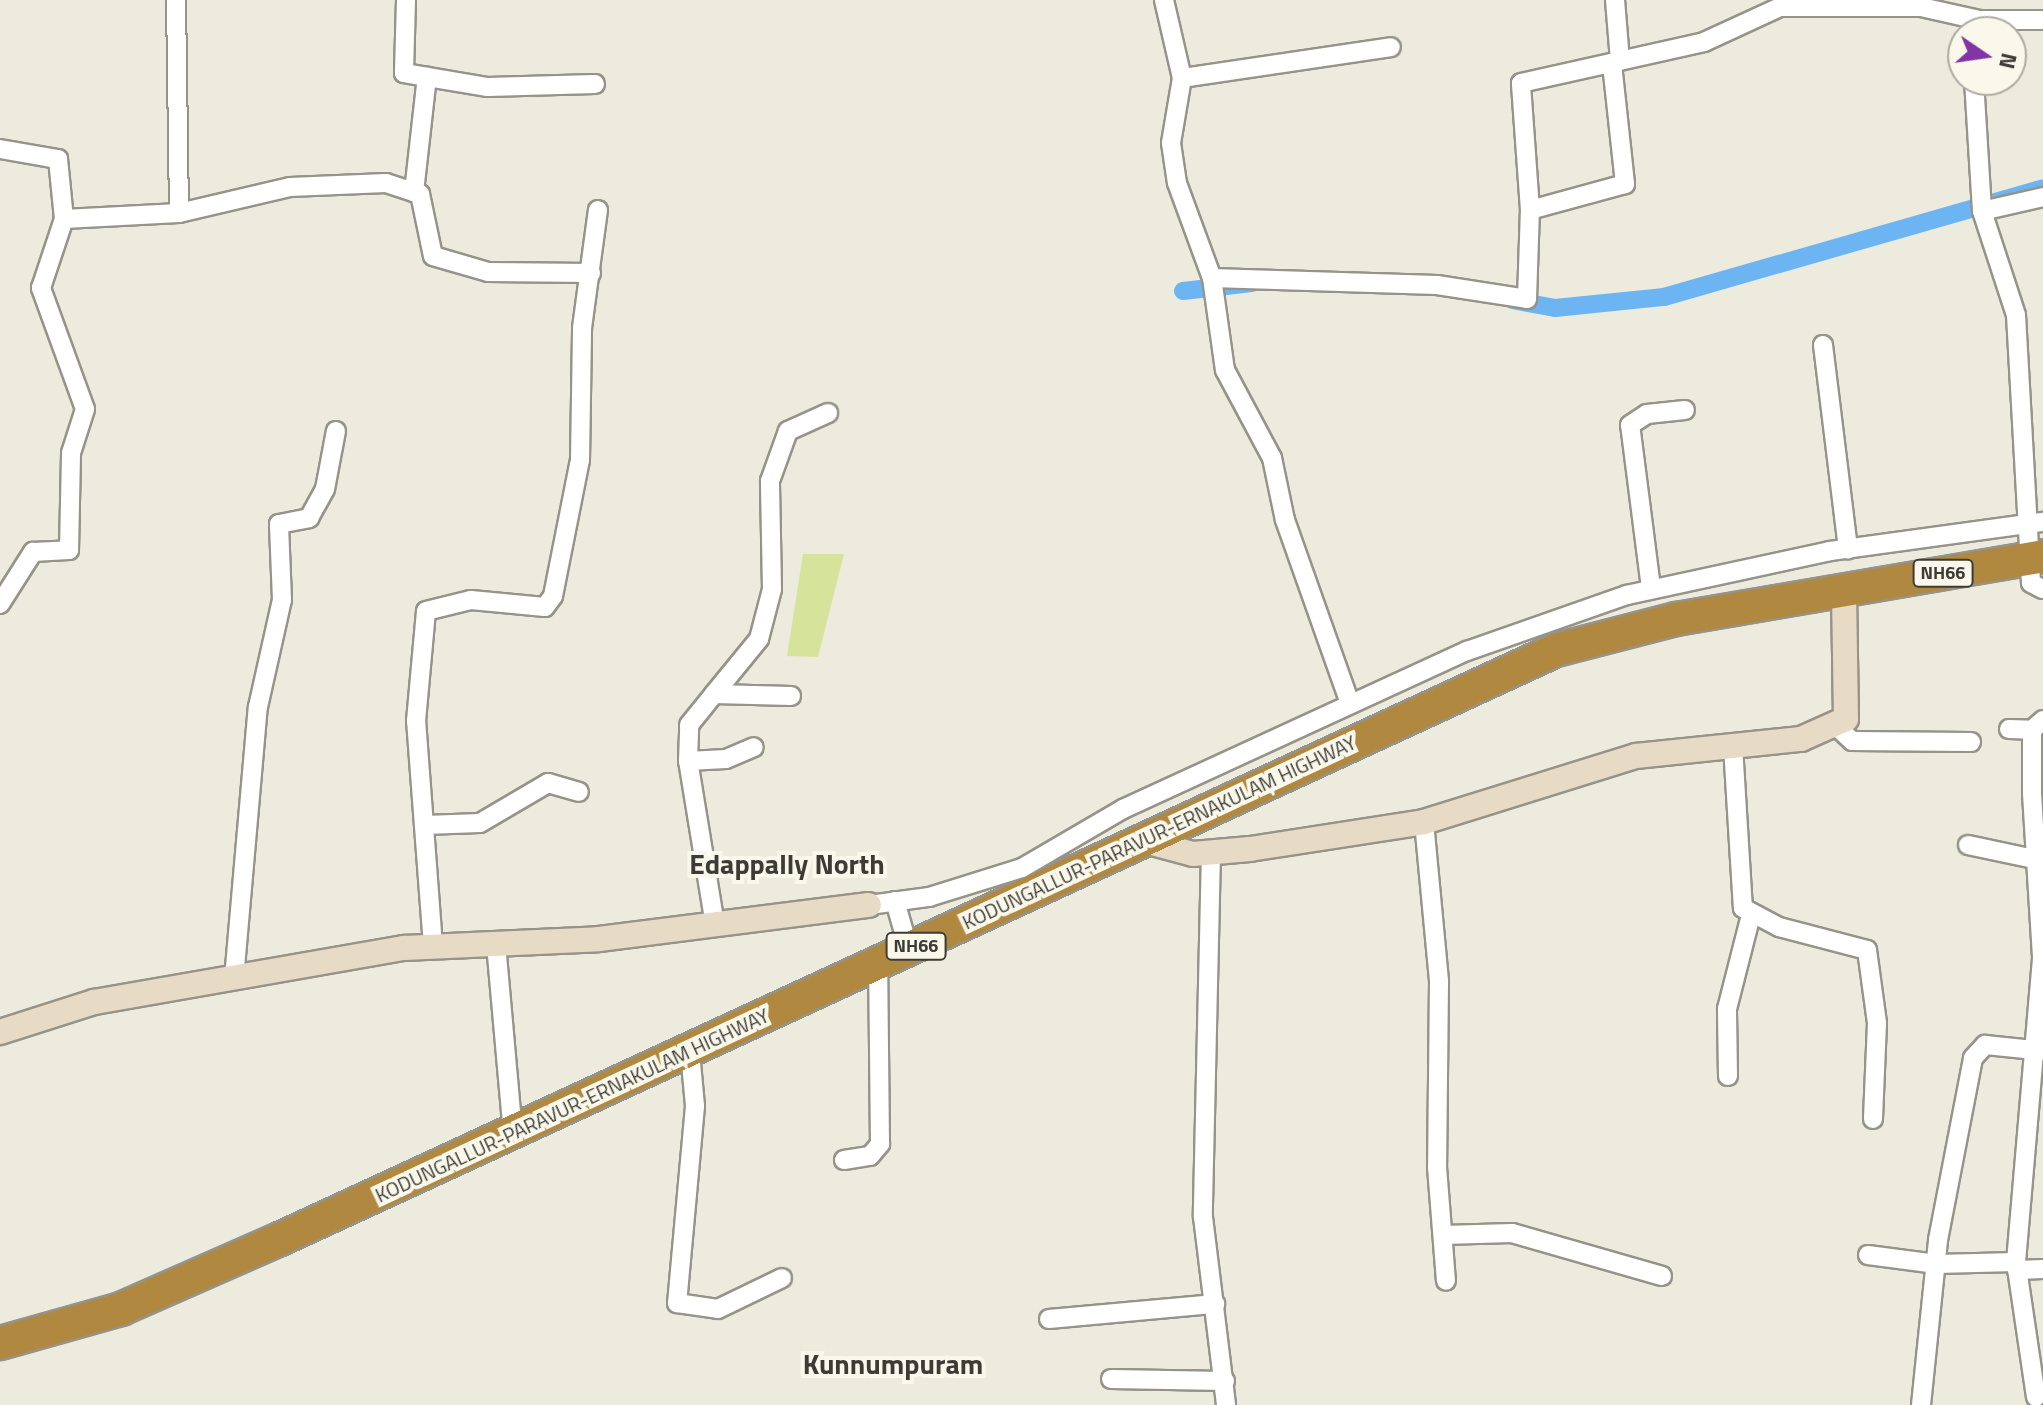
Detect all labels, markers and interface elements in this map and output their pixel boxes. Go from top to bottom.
north arrow [1947,16,2027,96]
text: N [1990,50,2027,72]
road number: NH66 [1911,559,1975,587]
street label: KODUNGALLUR-PARAVUR-ERNAKULAM HIGHWAY [958,730,1360,934]
district label: Edappally North [689,847,885,881]
road number: NH66 [884,932,948,960]
street label: KODUNGALLUR-PARAVUR-ERNAKULAM HIGHWAY [371,1003,773,1207]
district label: Kunnumpuram [803,1347,983,1381]

